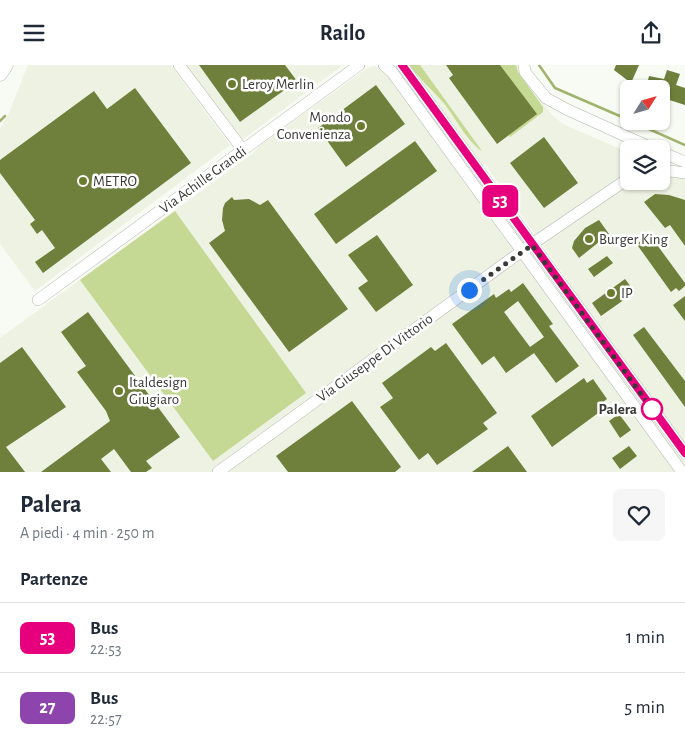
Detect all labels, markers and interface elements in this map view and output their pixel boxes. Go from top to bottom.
icon: menu [20,19,48,47]
icon: share [637,19,665,47]
text: Railo [320,22,365,44]
place label: Leroy Merlin [242,77,314,92]
marker: Leroy Merlin [226,78,238,90]
north arrow [620,80,670,130]
map controls [620,80,670,190]
place label: Mondo Convenienza [277,110,351,142]
marker: Mondo Convenienza [355,120,367,132]
button: layers [620,140,670,190]
street label: Via Achille Grandi [157,144,249,216]
place label: METRO [93,174,137,189]
marker: METRO [77,175,89,187]
line badge: 53 [478,185,522,217]
text: 53 [492,192,508,210]
place label: Burger King [599,232,669,247]
marker: Burger King [583,233,595,245]
your location [457,278,482,303]
place label: IP [621,286,633,301]
marker: IP [605,287,617,299]
street label: Via Giuseppe Di Vittorio [314,311,436,405]
place label: Italdesign Giugiaro [129,375,187,407]
marker: Italdesign Giugiaro [113,385,125,397]
marker: Palera [641,398,663,420]
place label: Palera [599,402,637,417]
button: heart [613,489,665,541]
text: Palera [20,493,82,517]
text: A piedi · 4 min · 250 m [20,525,154,541]
text: Partenze [20,570,88,589]
text: Bus [90,619,118,638]
text: 1 min [626,628,665,647]
text: 53 [40,629,55,647]
text: 22:53 [90,641,122,657]
text: Bus [90,689,118,708]
text: 5 min [624,698,665,717]
text: 27 [39,699,56,717]
text: 22:57 [90,711,122,727]

